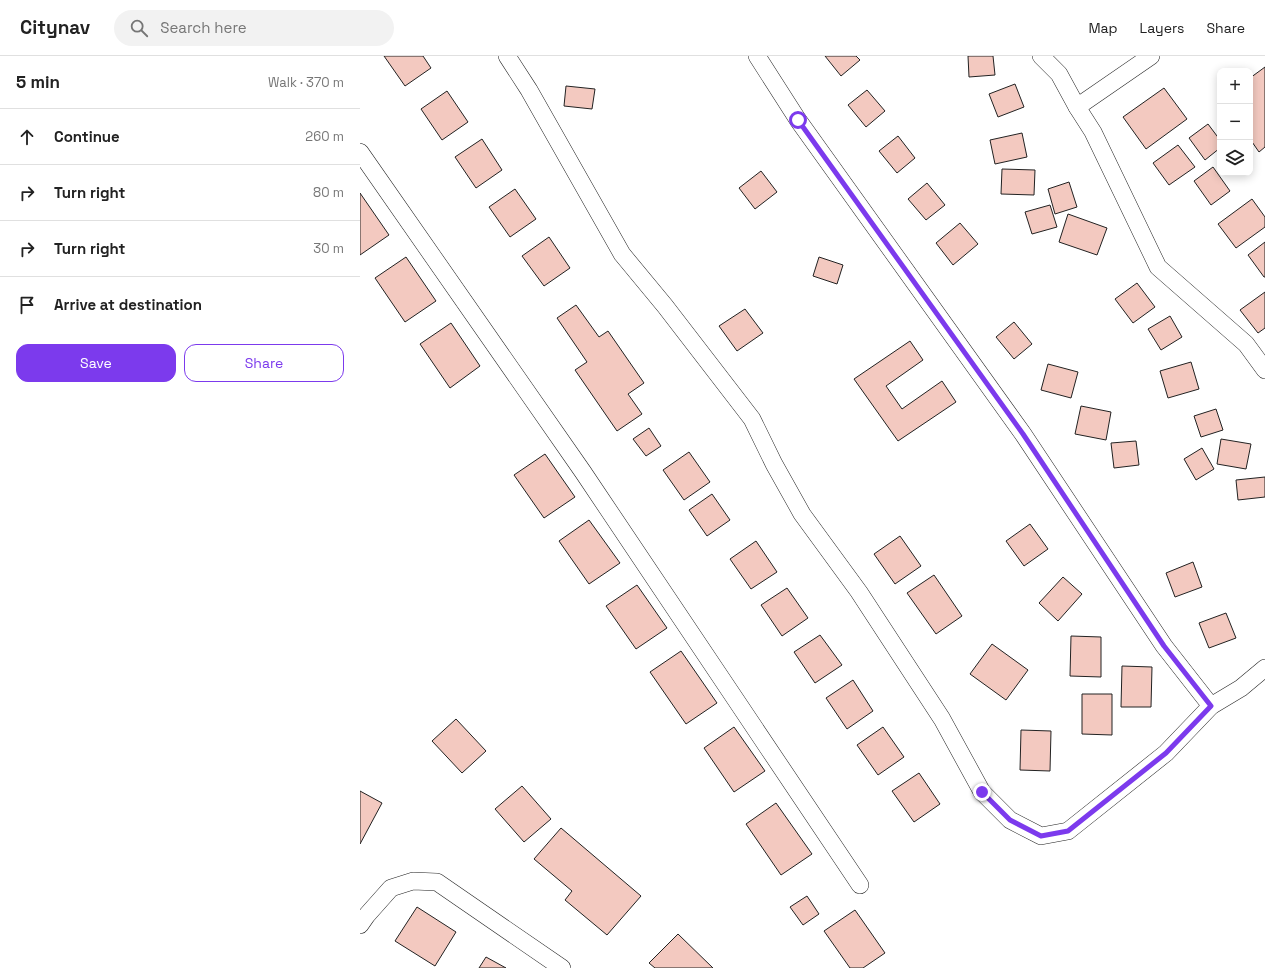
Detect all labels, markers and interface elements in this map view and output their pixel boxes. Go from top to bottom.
search box [114,10,394,46]
text: Citynav [20,15,90,40]
icon: search [128,17,150,39]
text: Search here [160,18,247,37]
text: Map [1088,19,1118,37]
text: Layers [1140,19,1184,37]
text: Share [1206,19,1245,37]
map controls [1217,68,1253,176]
button: + [1217,68,1253,104]
text: 5 min [16,71,60,93]
text: Walk · 370 m [268,74,344,91]
button: − [1217,104,1253,140]
route start [789,111,807,129]
icon: ahead [16,126,38,148]
text: Continue [54,127,120,146]
text: 260 m [305,128,344,145]
button: layers [1217,140,1253,176]
icon: right [16,182,38,204]
text: Turn right [54,183,125,202]
text: 80 m [313,184,344,201]
icon: right [16,238,38,260]
text: Turn right [54,239,125,258]
text: 30 m [313,240,344,257]
icon: arrive [16,294,38,316]
text: Arrive at destination [54,295,202,314]
button: Save [16,344,176,382]
button: Share [184,344,344,382]
route end [973,783,991,801]

